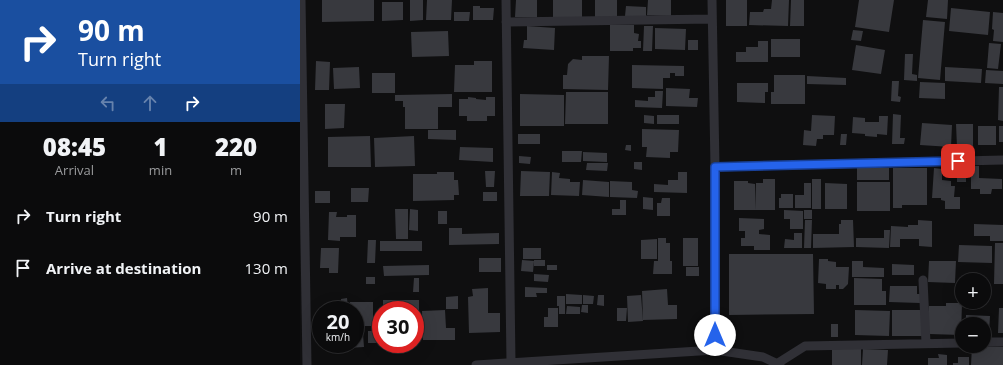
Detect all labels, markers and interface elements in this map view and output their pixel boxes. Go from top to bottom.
text: 90 m [78,11,145,49]
icon: right [12,16,64,68]
text: Turn right [78,47,161,71]
icon: left [97,92,119,114]
icon: ahead [139,92,161,114]
icon: right [181,92,203,114]
text: 08:45 [43,130,106,163]
text: 1 [153,130,168,163]
text: 220 [215,130,257,163]
pin [941,144,975,178]
icon: arrive [947,150,969,172]
text: Arrival [55,161,94,179]
text: min [149,161,172,179]
text: m [230,161,242,179]
icon: right [12,205,34,227]
text: Turn right [46,206,121,226]
text: 90 m [253,206,288,226]
icon: arrive [12,257,34,279]
text: Arrive at destination [46,258,201,278]
text: 130 m [244,258,288,278]
map controls [955,273,991,353]
button: + [955,273,991,309]
speed limit sign: 30 [372,301,424,353]
text: 20 [327,308,349,335]
position arrow [694,314,736,356]
button: − [955,317,991,353]
text: km/h [326,330,350,344]

